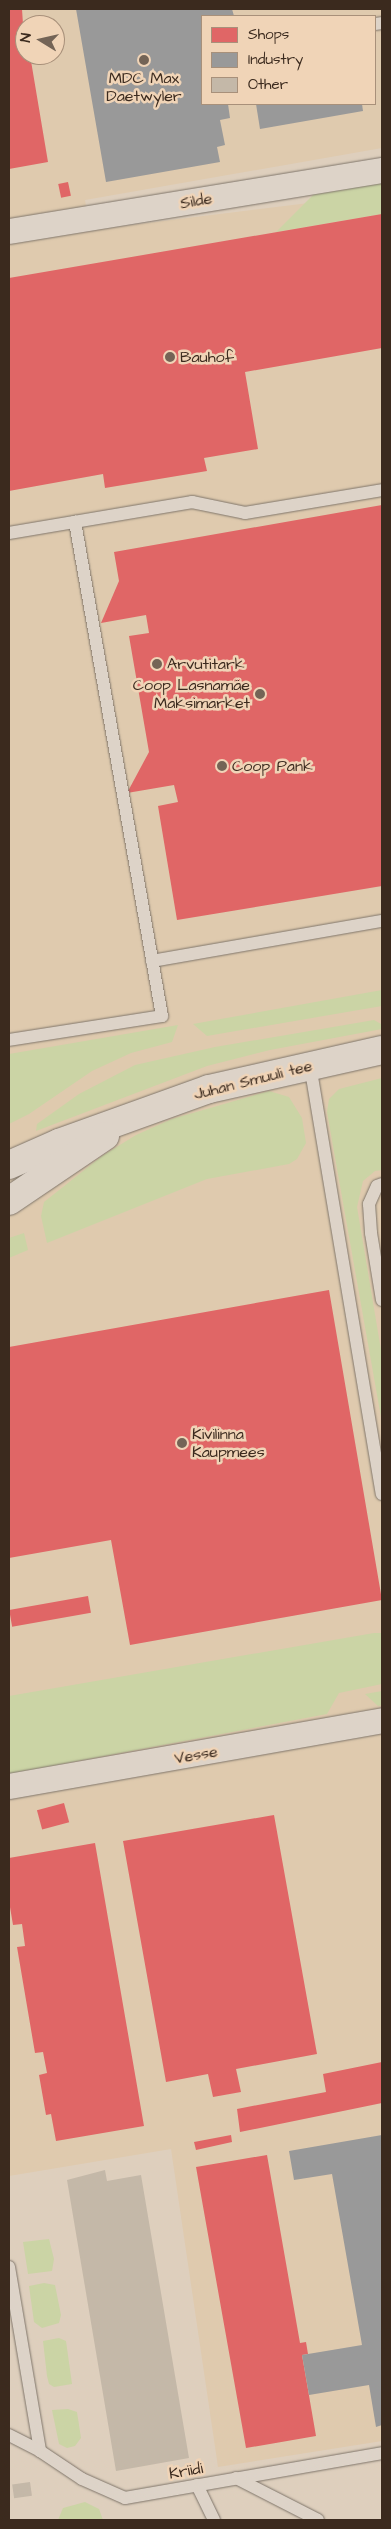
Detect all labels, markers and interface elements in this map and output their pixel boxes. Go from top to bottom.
north arrow [15,15,65,65]
legend [201,15,376,105]
text: Shops [248,24,289,45]
text: N [16,32,37,44]
text: Industry [248,49,303,70]
marker: MDC Max Daetwyler [138,54,150,66]
place label: MDC Max Daetwyler [106,68,182,106]
text: Other [248,74,288,95]
street label: Silde [179,189,213,213]
place label: Bauhof [180,347,234,367]
marker: Bauhof [164,351,176,363]
place label: Arvutitark [167,654,245,674]
marker: Arvutitark [151,658,163,670]
place label: Coop Lasnamäe Maksimarket [133,675,250,713]
marker: Coop Lasnamäe Maksimarket [254,688,266,700]
place label: Coop Pank [232,756,313,776]
marker: Coop Pank [216,760,228,772]
street label: Juhan Smuuli tee [192,1056,314,1104]
place label: Kivilinna Kaupmees [192,1424,265,1462]
marker: Kivilinna Kaupmees [176,1437,188,1449]
street label: Vesse [173,1742,219,1768]
street label: Kriidi [168,2459,204,2483]

